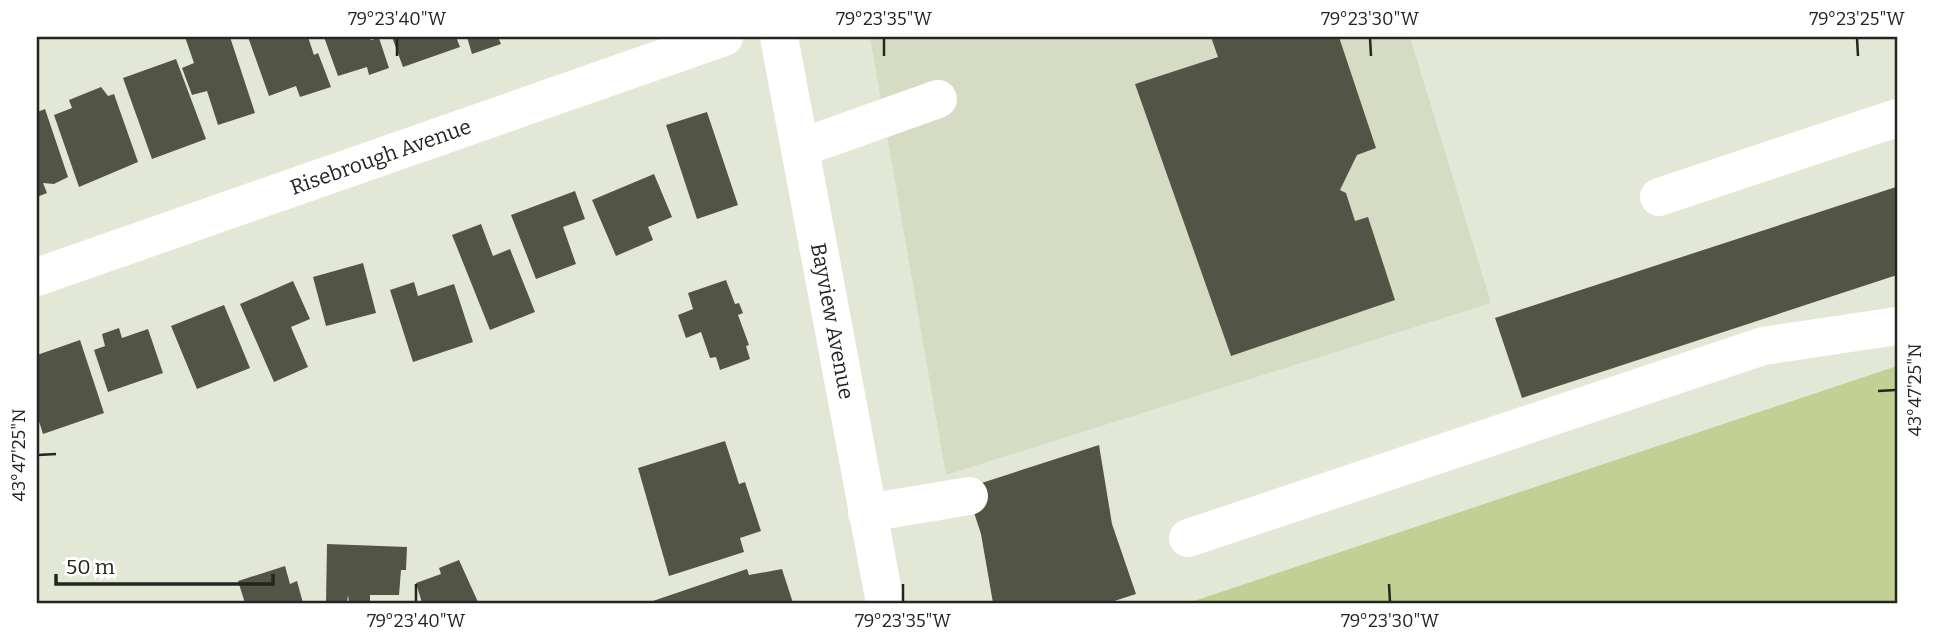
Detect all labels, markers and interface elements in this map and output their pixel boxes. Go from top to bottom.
text: 79°23'40"W [348,8,447,30]
text: 79°23'35"W [836,8,933,30]
text: 79°23'30"W [1321,8,1420,30]
text: 79°23'25"W [1809,8,1905,30]
street label: Risebrough Avenue [287,113,475,201]
street label: Bayview Avenue [805,241,860,401]
text: 43°47'25"N [1904,344,1926,436]
text: 43°47'25"N [8,409,30,501]
scale bar [56,542,273,586]
text: 50 m [66,554,115,580]
text: 79°23'40"W [367,610,466,632]
text: 79°23'35"W [855,610,952,632]
text: 79°23'30"W [1341,610,1440,632]

